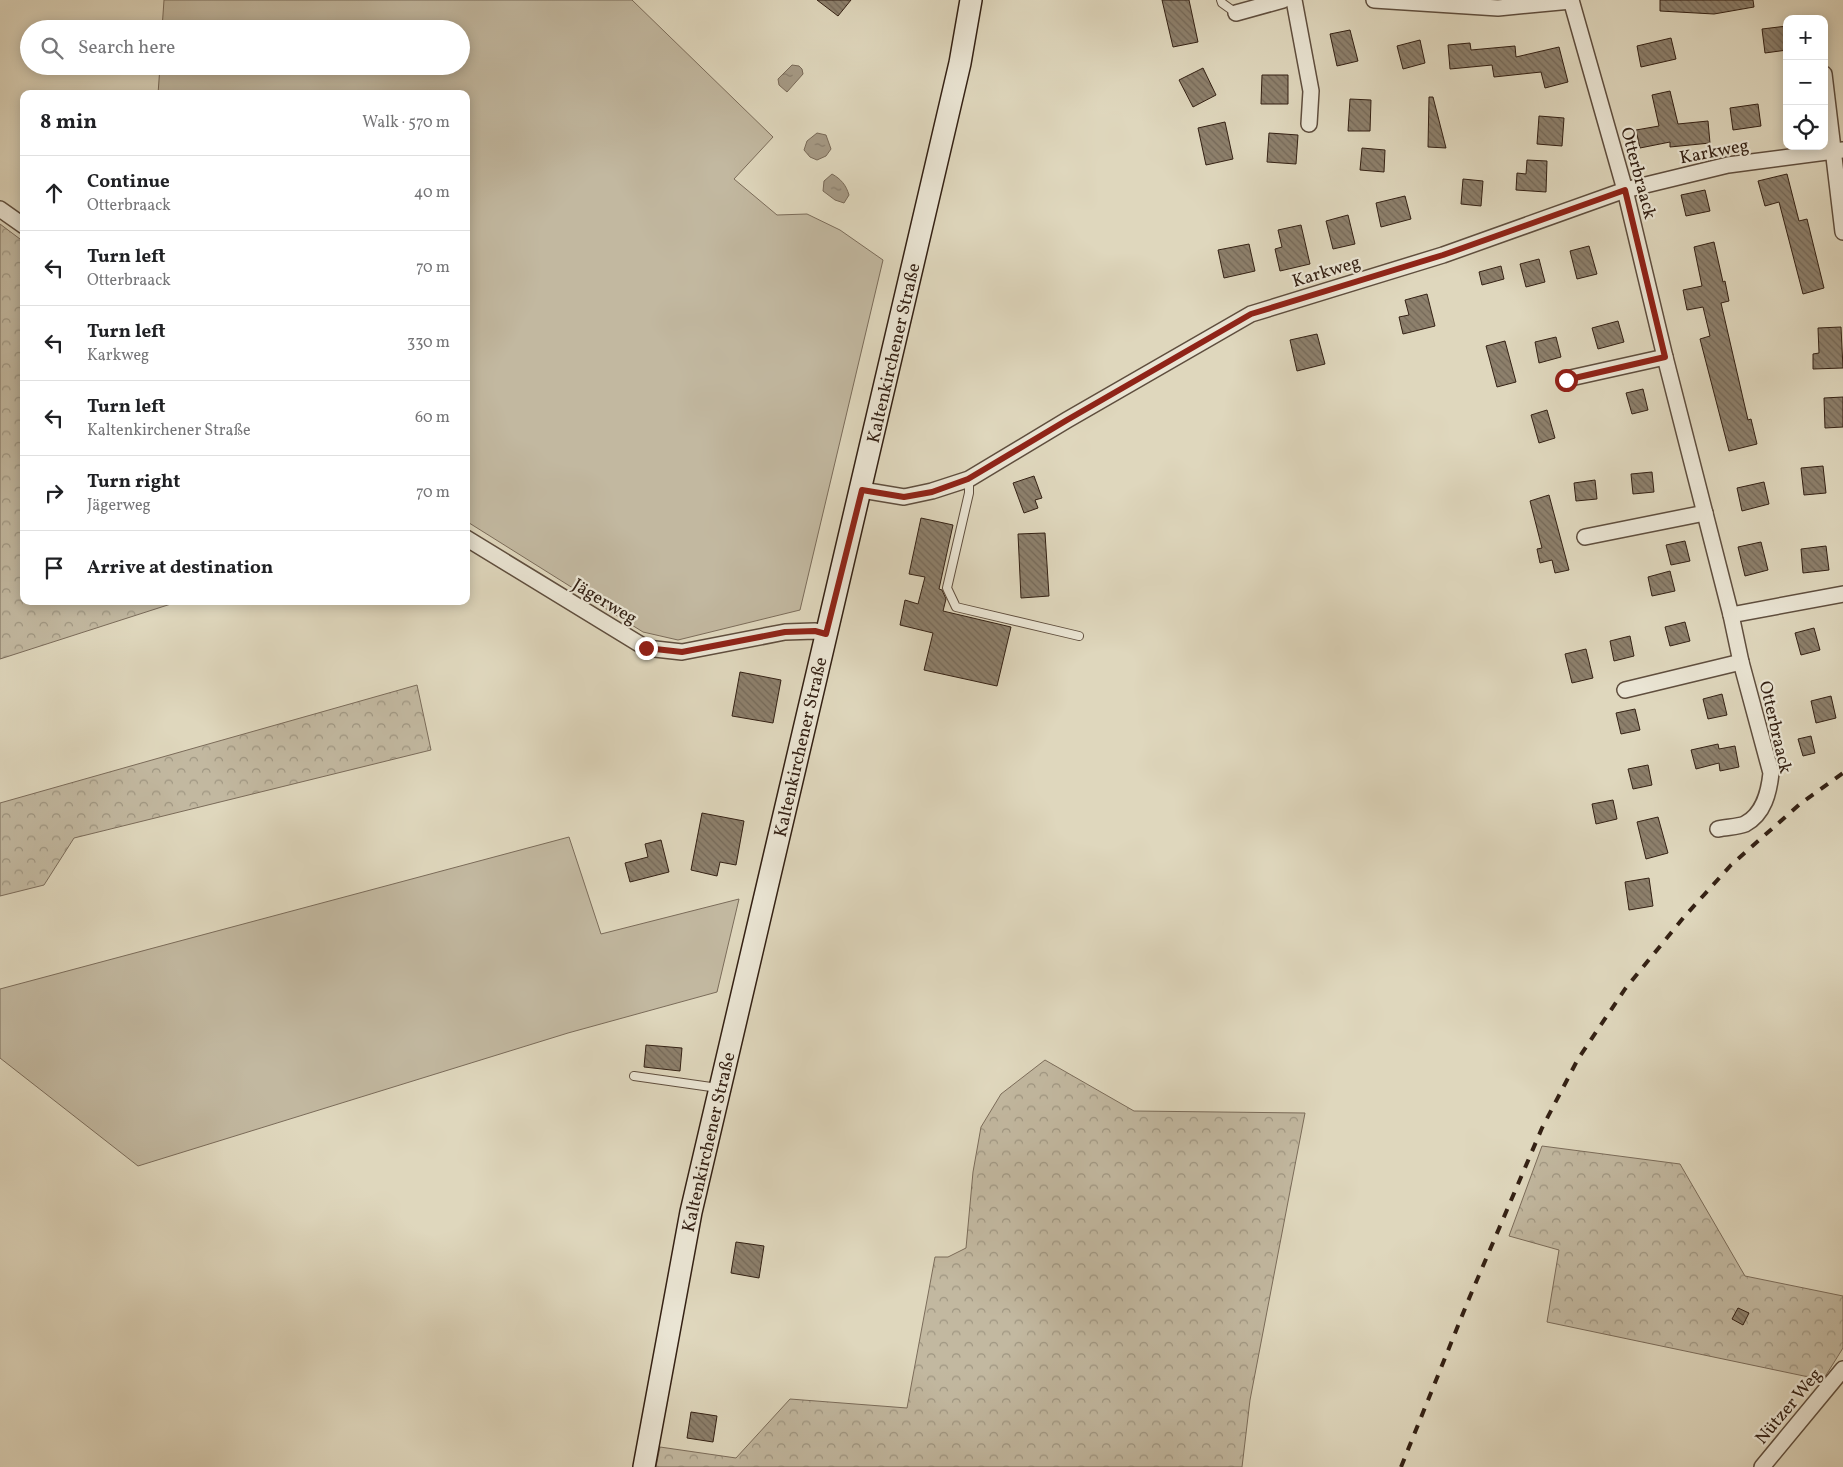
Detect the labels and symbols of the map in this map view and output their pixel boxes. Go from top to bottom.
street label: Otterbraack [1613,125,1662,222]
street label: Karkweg [1678,134,1751,171]
street label: Karkweg [1289,250,1364,295]
street label: Kaltenkirchener Straße [862,261,927,446]
route start [1555,369,1578,392]
street label: Jägerweg [567,573,641,631]
route end [635,637,658,660]
street label: Kaltenkirchener Straße [769,655,834,840]
street label: Otterbraack [1752,679,1797,776]
street label: Kaltenkirchener Straße [677,1050,742,1235]
street label: Nützer Weg [1750,1364,1828,1450]

